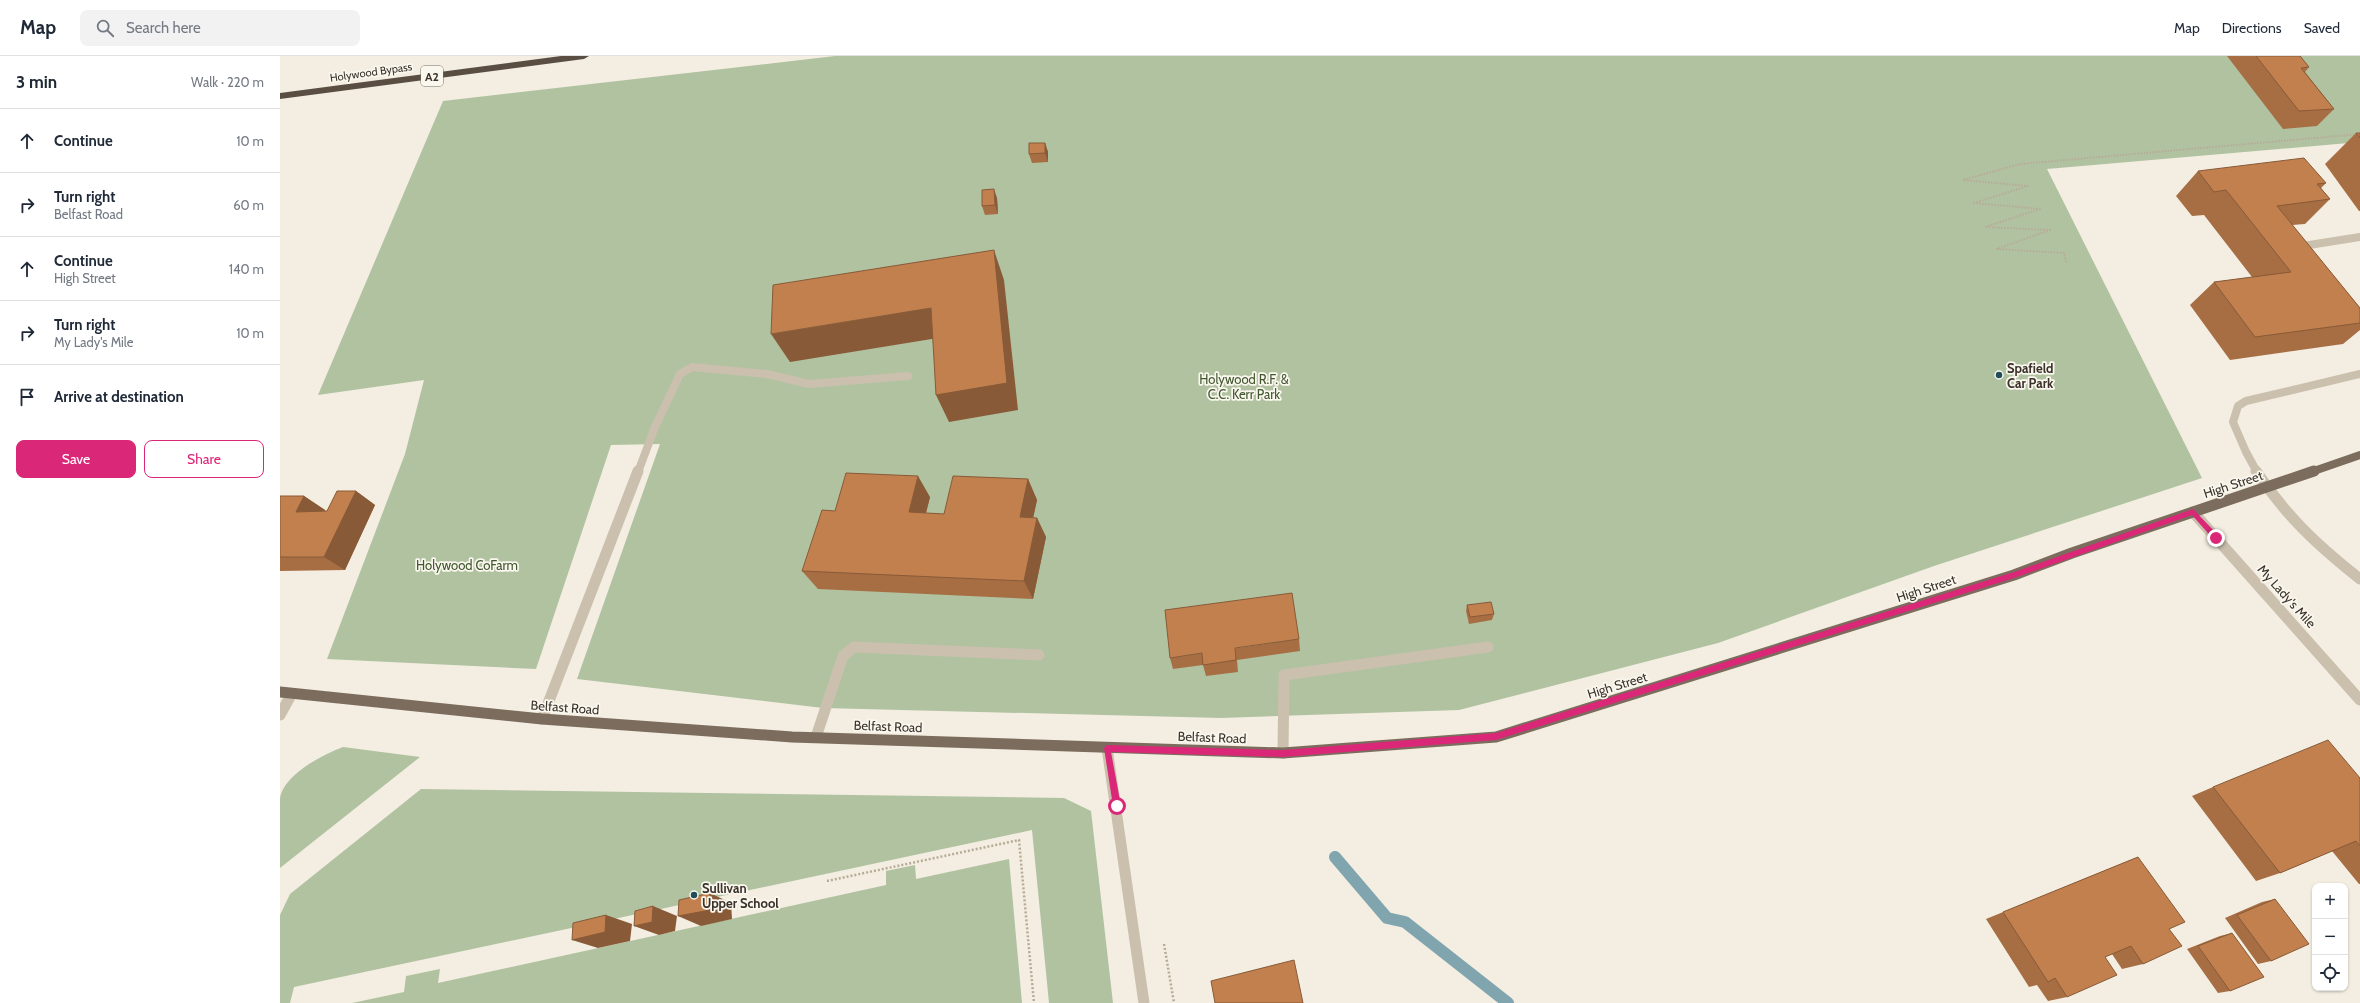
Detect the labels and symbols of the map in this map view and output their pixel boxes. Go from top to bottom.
street label: Holywood Bypass [329,59,413,85]
road number: A2 [421,66,443,86]
place label: Spafield Car Park [2007,360,2054,391]
marker: Spafield Car Park [1994,370,2004,380]
park label: Holywood R.F. & C.C. Kerr Park [1199,371,1289,402]
street label: High Street [2201,467,2265,501]
route end [2207,529,2225,547]
park label: Holywood CoFarm [416,557,518,573]
street label: My Lady's Mile [2254,561,2320,631]
street label: High Street [1894,571,1958,605]
street label: High Street [1585,668,1649,702]
street label: Belfast Road [530,697,600,717]
street label: Belfast Road [853,717,923,735]
street label: Belfast Road [1177,728,1247,746]
route start [1108,797,1126,815]
place label: Sullivan Upper School [702,880,779,911]
marker: Sullivan Upper School [689,890,699,900]

